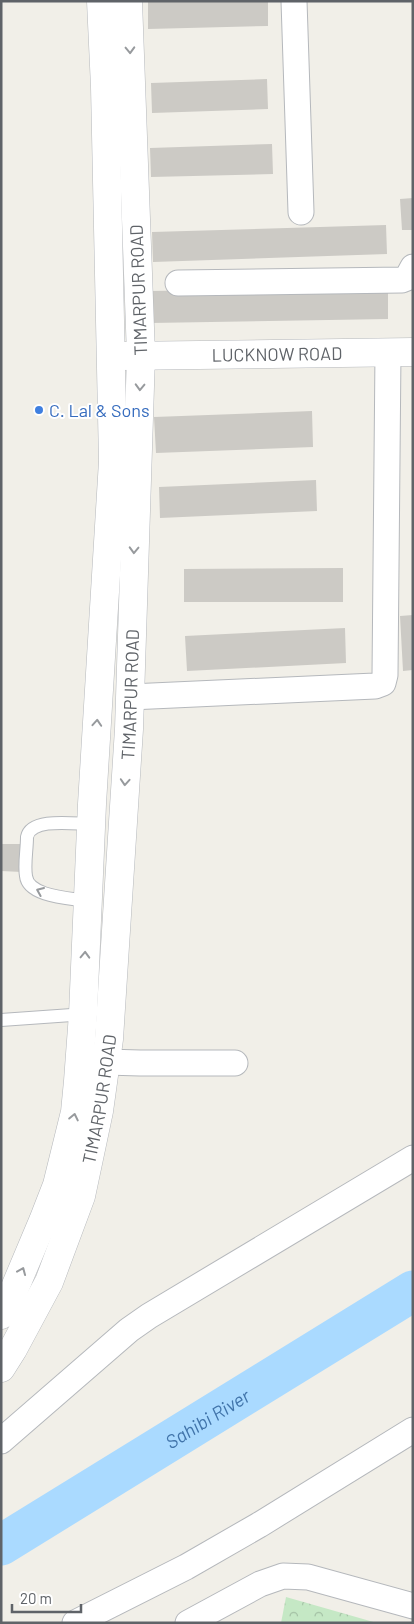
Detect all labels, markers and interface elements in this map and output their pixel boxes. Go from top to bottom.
one-way arrow [124,46,135,54]
street label: TIMARPUR ROAD [125,224,151,356]
street label: LUCKNOW ROAD [212,342,342,366]
one-way arrow [134,384,145,392]
place label: C. Lal & Sons [49,399,150,421]
marker: C. Lal & Sons [33,404,45,416]
one-way arrow [129,546,140,554]
street label: TIMARPUR ROAD [116,629,143,761]
one-way arrow [91,719,102,727]
one-way arrow [120,778,131,786]
one-way arrow [36,887,45,897]
one-way arrow [80,951,90,958]
street label: TIMARPUR ROAD [77,1033,121,1166]
one-way arrow [68,1113,79,1121]
one-way arrow [16,1267,26,1276]
water label: Sahibi River [161,1383,255,1453]
scale bar [12,1582,81,1614]
text: 20 m [20,1589,52,1607]

